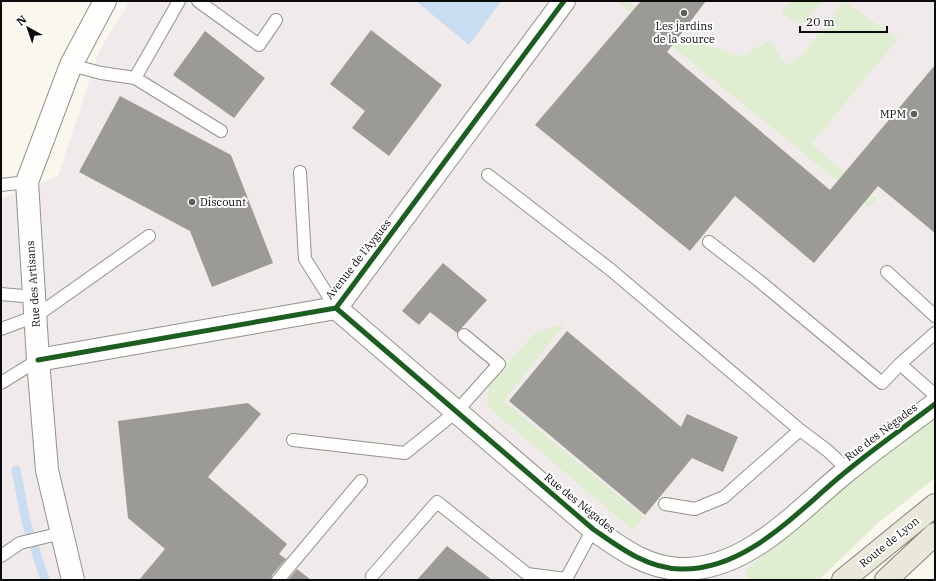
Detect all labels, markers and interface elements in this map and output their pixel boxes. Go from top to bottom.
north arrow [8,8,48,48]
marker: Les jardins de la source [679,8,689,18]
scale bar [800,8,887,34]
text: N [14,12,30,28]
text: 20 m [806,14,835,29]
place label: Les jardins de la source [653,19,715,46]
place label: MPM [880,107,906,121]
marker: MPM [909,109,919,119]
place label: Discount [200,195,246,209]
marker: Discount [187,197,197,207]
street label: Avenue de l'Aygues [322,216,394,302]
street label: Rue des Artisans [23,240,43,328]
street label: Rue des Négades [842,400,920,464]
street label: Rue des Négades [542,470,618,536]
street label: Route de Lyon [856,514,922,570]

